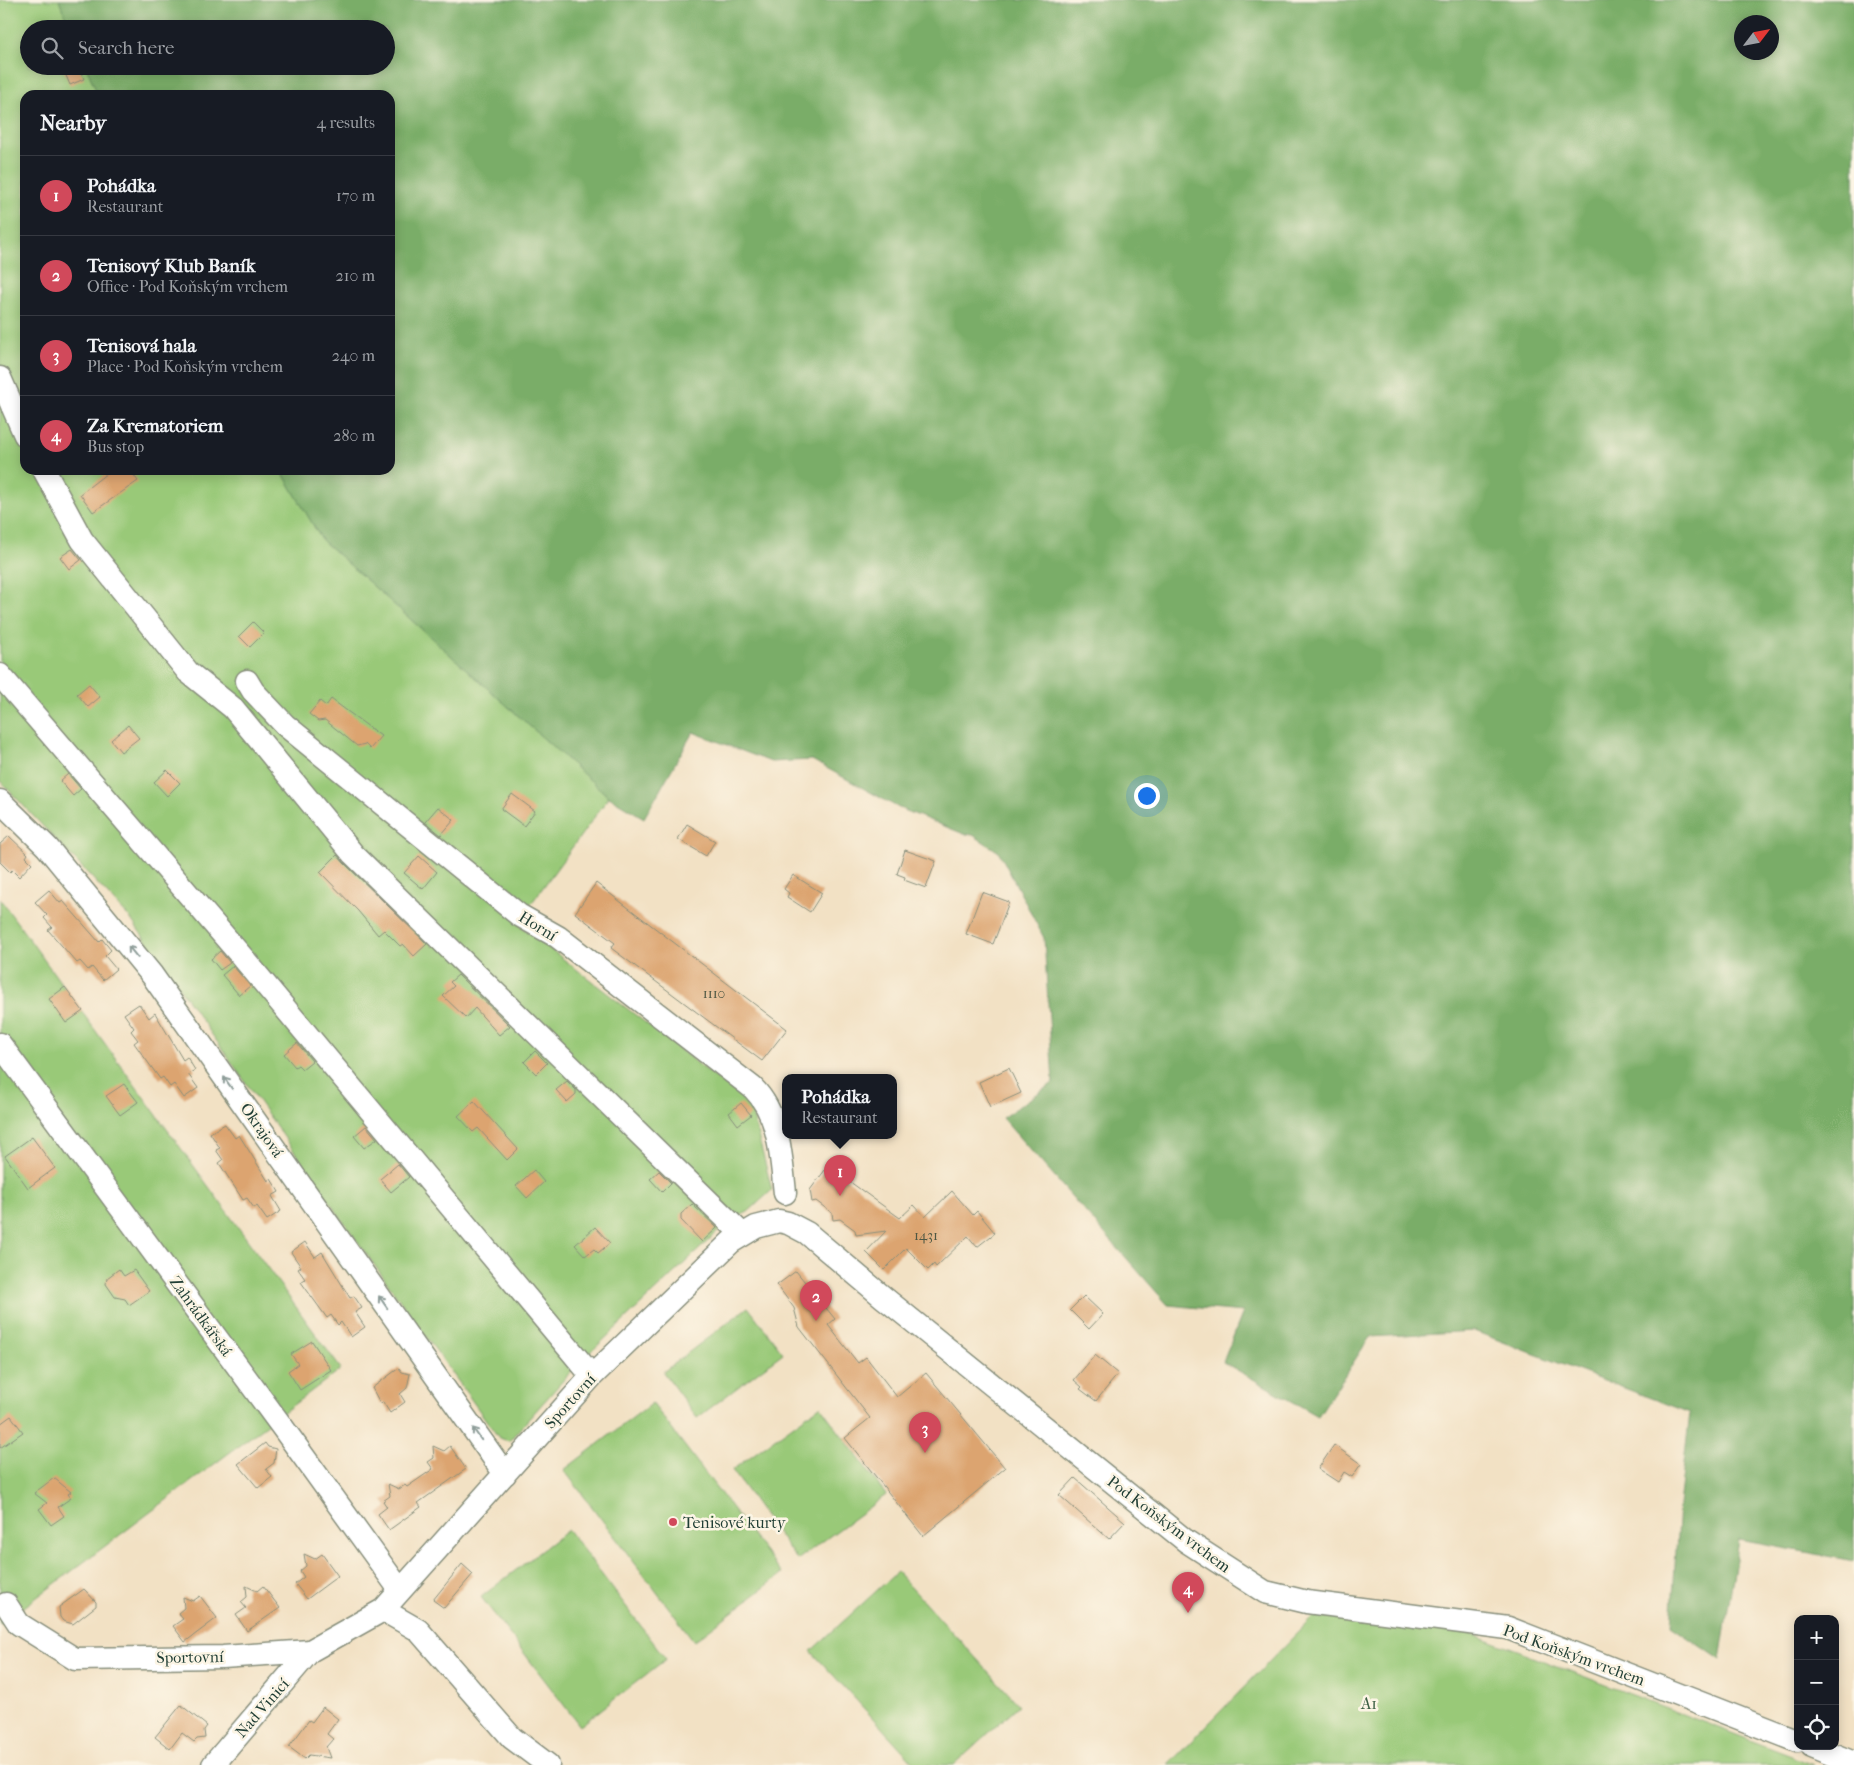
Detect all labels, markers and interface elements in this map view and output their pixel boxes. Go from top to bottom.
north arrow [1734,15,1779,60]
search box [20,20,395,75]
icon: search [38,34,66,62]
text: Search here [78,37,174,59]
text: Nearby [40,111,106,135]
text: 4 results [317,113,375,132]
text: Pohádka [87,175,156,197]
text: 1 [53,186,59,205]
text: 170 m [336,186,375,205]
text: Restaurant [87,197,163,216]
text: Tenisový Klub Baník [87,255,256,277]
text: 2 [52,266,60,285]
text: 210 m [336,266,375,285]
text: Office · Pod Koňským vrchem [87,277,288,296]
text: Tenisová hala [87,335,196,357]
text: 3 [53,346,59,365]
text: 240 m [332,346,375,365]
text: Place · Pod Koňským vrchem [87,357,283,376]
text: Za Krematoriem [87,415,224,437]
text: 4 [51,426,61,445]
text: 280 m [333,426,375,445]
text: Bus stop [87,437,144,456]
your location [1134,783,1160,809]
street label: Horní [515,907,561,945]
one-way arrow [127,946,138,959]
house number: 1110 [703,985,725,1002]
popup [782,1074,897,1139]
one-way arrow [223,1076,233,1090]
text: Pohádka [801,1086,870,1108]
street label: Okrajová [236,1099,288,1161]
text: Restaurant [801,1108,878,1127]
pin: 1 [824,1155,856,1196]
house number: 1431 [914,1227,938,1244]
street label: Zahrádkářská [166,1272,237,1360]
pin: 2 [800,1280,832,1321]
one-way arrow [378,1295,388,1309]
street label: Sportovní [540,1369,600,1432]
pin: 3 [909,1412,941,1453]
one-way arrow [472,1427,482,1441]
street label: Pod Koňským vrchem [1104,1471,1235,1577]
place label: Tenisové kurty [683,1513,786,1532]
marker: Tenisové kurty [667,1516,679,1528]
pin: 4 [1172,1572,1204,1613]
map controls [1794,1615,1839,1750]
button: + [1794,1615,1839,1660]
street label: Pod Koňským vrchem [1501,1621,1648,1690]
street label: Sportovní [156,1647,224,1667]
button: − [1794,1660,1839,1705]
street label: Nad Vinicí [231,1674,293,1741]
park label: A1 [1360,1694,1377,1713]
button: locate [1794,1705,1839,1750]

